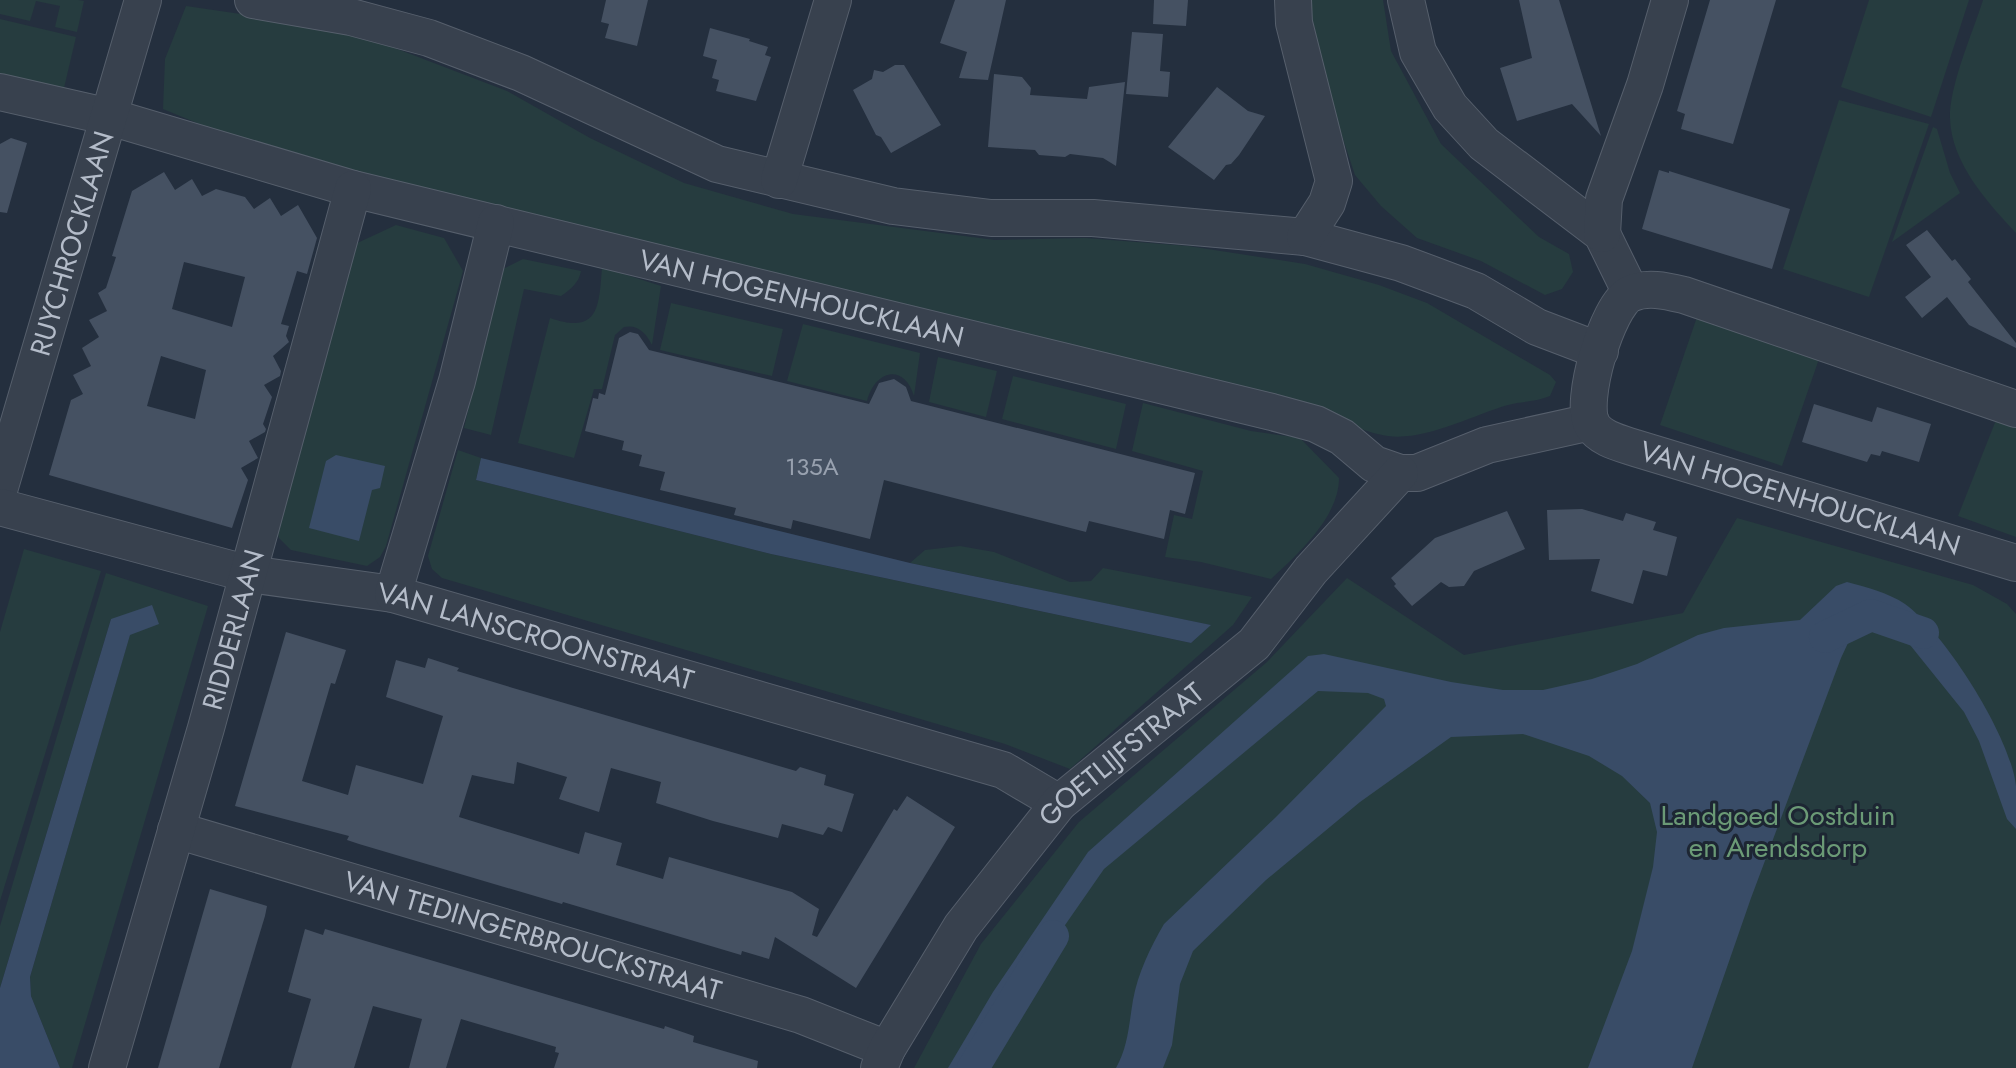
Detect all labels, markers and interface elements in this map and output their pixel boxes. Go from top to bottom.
street label: RUYCHROCKLAAN [20,126,124,361]
street label: VAN HOGENHOUCKLAAN [635,239,968,358]
street label: VAN HOGENHOUCKLAAN [1635,431,1965,566]
house number: 135A [785,449,839,484]
street label: RIDDERLAAN [192,545,275,715]
street label: VAN LANSCROONSTRAAT [375,572,699,701]
street label: GOETLIJFSTRAAT [1028,673,1213,835]
park label: Landgoed Oostduin en Arendsdorp [1661,795,1895,868]
street label: VAN TEDINGERBROUCKSTRAAT [339,861,726,1011]

